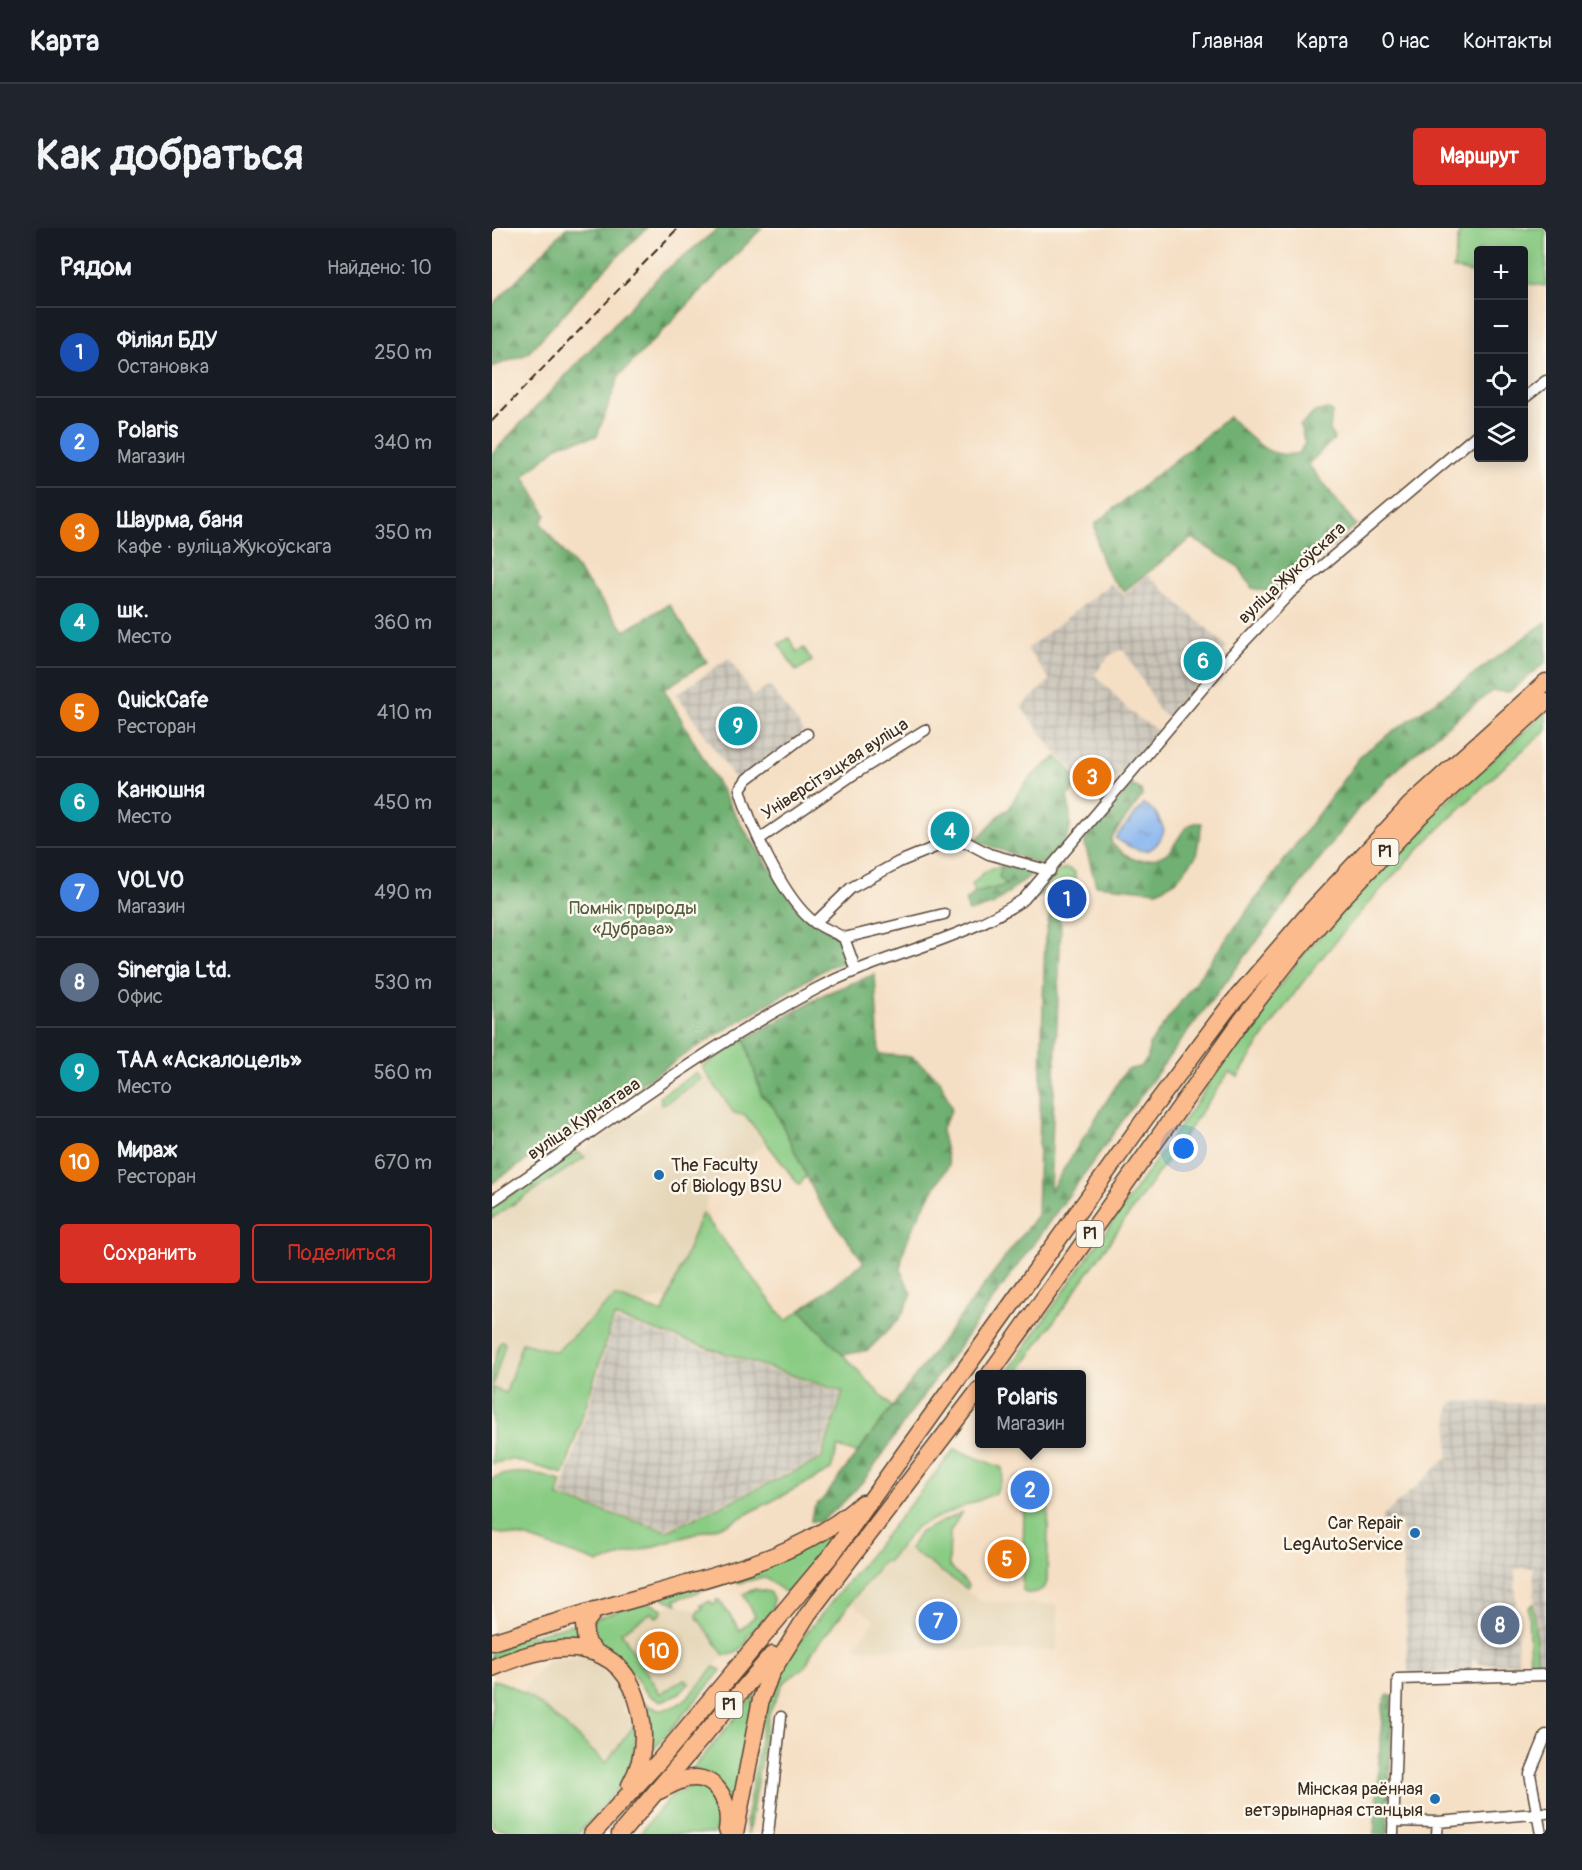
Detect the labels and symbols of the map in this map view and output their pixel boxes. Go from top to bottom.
street label: вуліца Жукоўскага [1233,517,1351,629]
pin: 6 [1184,638,1222,684]
pin: 9 [718,704,758,748]
street label: Універсітэцкая вуліца [757,713,913,825]
pin: 3 [1072,754,1112,800]
pin: 4 [930,808,970,854]
road number: Р1 [1372,839,1398,865]
pin: 1 [1048,876,1086,922]
park label: Помнік прыроды «Дубрава» [569,897,697,941]
street label: вуліца Курчатава [523,1073,645,1165]
your location [1169,1134,1198,1163]
place label: The Faculty of Biology BSU [671,1154,782,1198]
marker: The Faculty of Biology BSU [652,1168,666,1182]
road number: Р1 [1076,1221,1104,1247]
pin: 2 [1010,1468,1050,1512]
place label: Car Repair LegAutoService [1283,1512,1404,1556]
marker: Car Repair LegAutoService [1408,1526,1422,1540]
pin: 5 [988,1536,1026,1582]
pin: 7 [918,1598,958,1644]
pin: 8 [1480,1602,1520,1648]
pin: 10 [640,1628,678,1674]
road number: Р1 [716,1692,742,1718]
place label: Мінская раённая ветэрынарная станцыя [1244,1778,1423,1822]
marker: Мінская раённая ветэрынарная станцыя [1428,1792,1442,1806]

